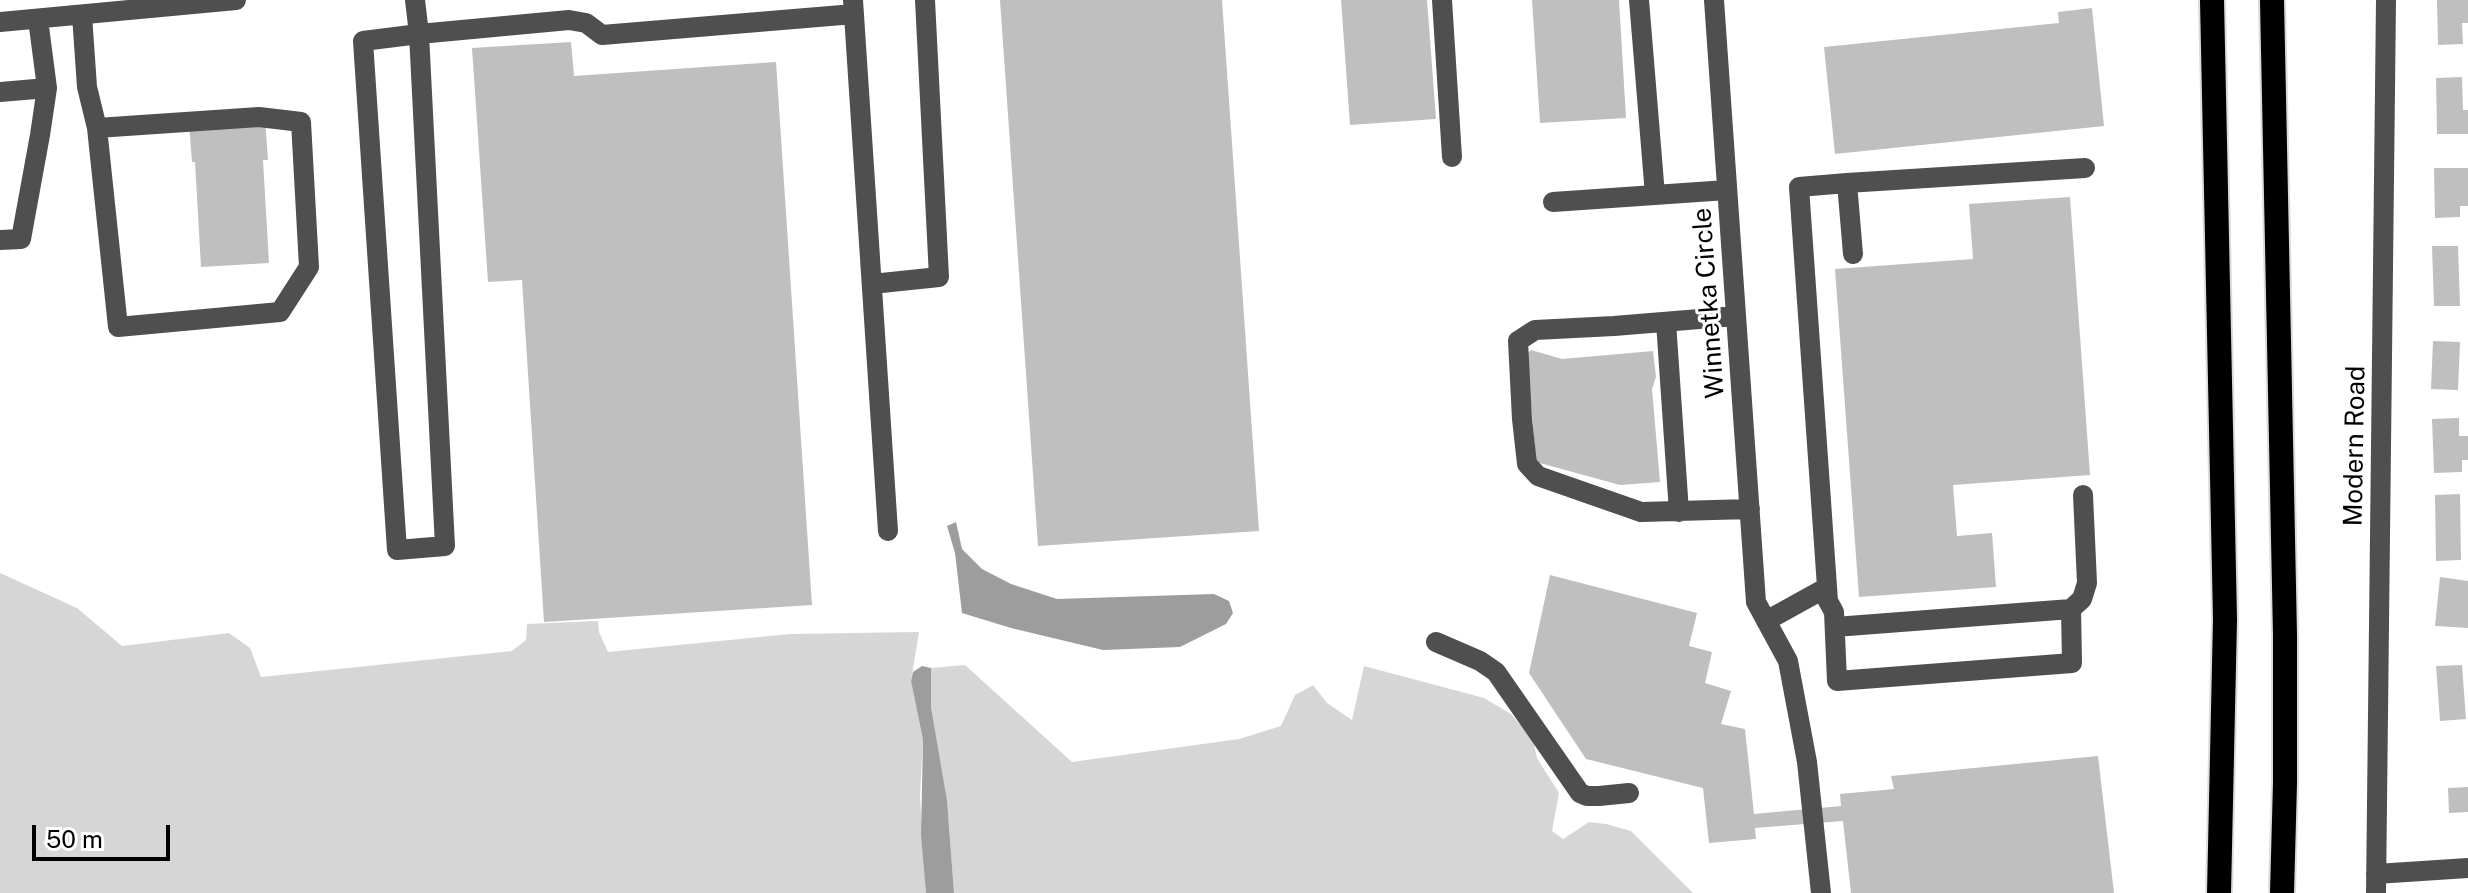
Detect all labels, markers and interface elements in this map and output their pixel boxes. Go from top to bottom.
street label: Winnetka Circle [1687,207,1731,399]
street label: Modern Road [2338,365,2372,527]
scale bar [36,809,174,859]
text: 50 m [46,825,103,853]

